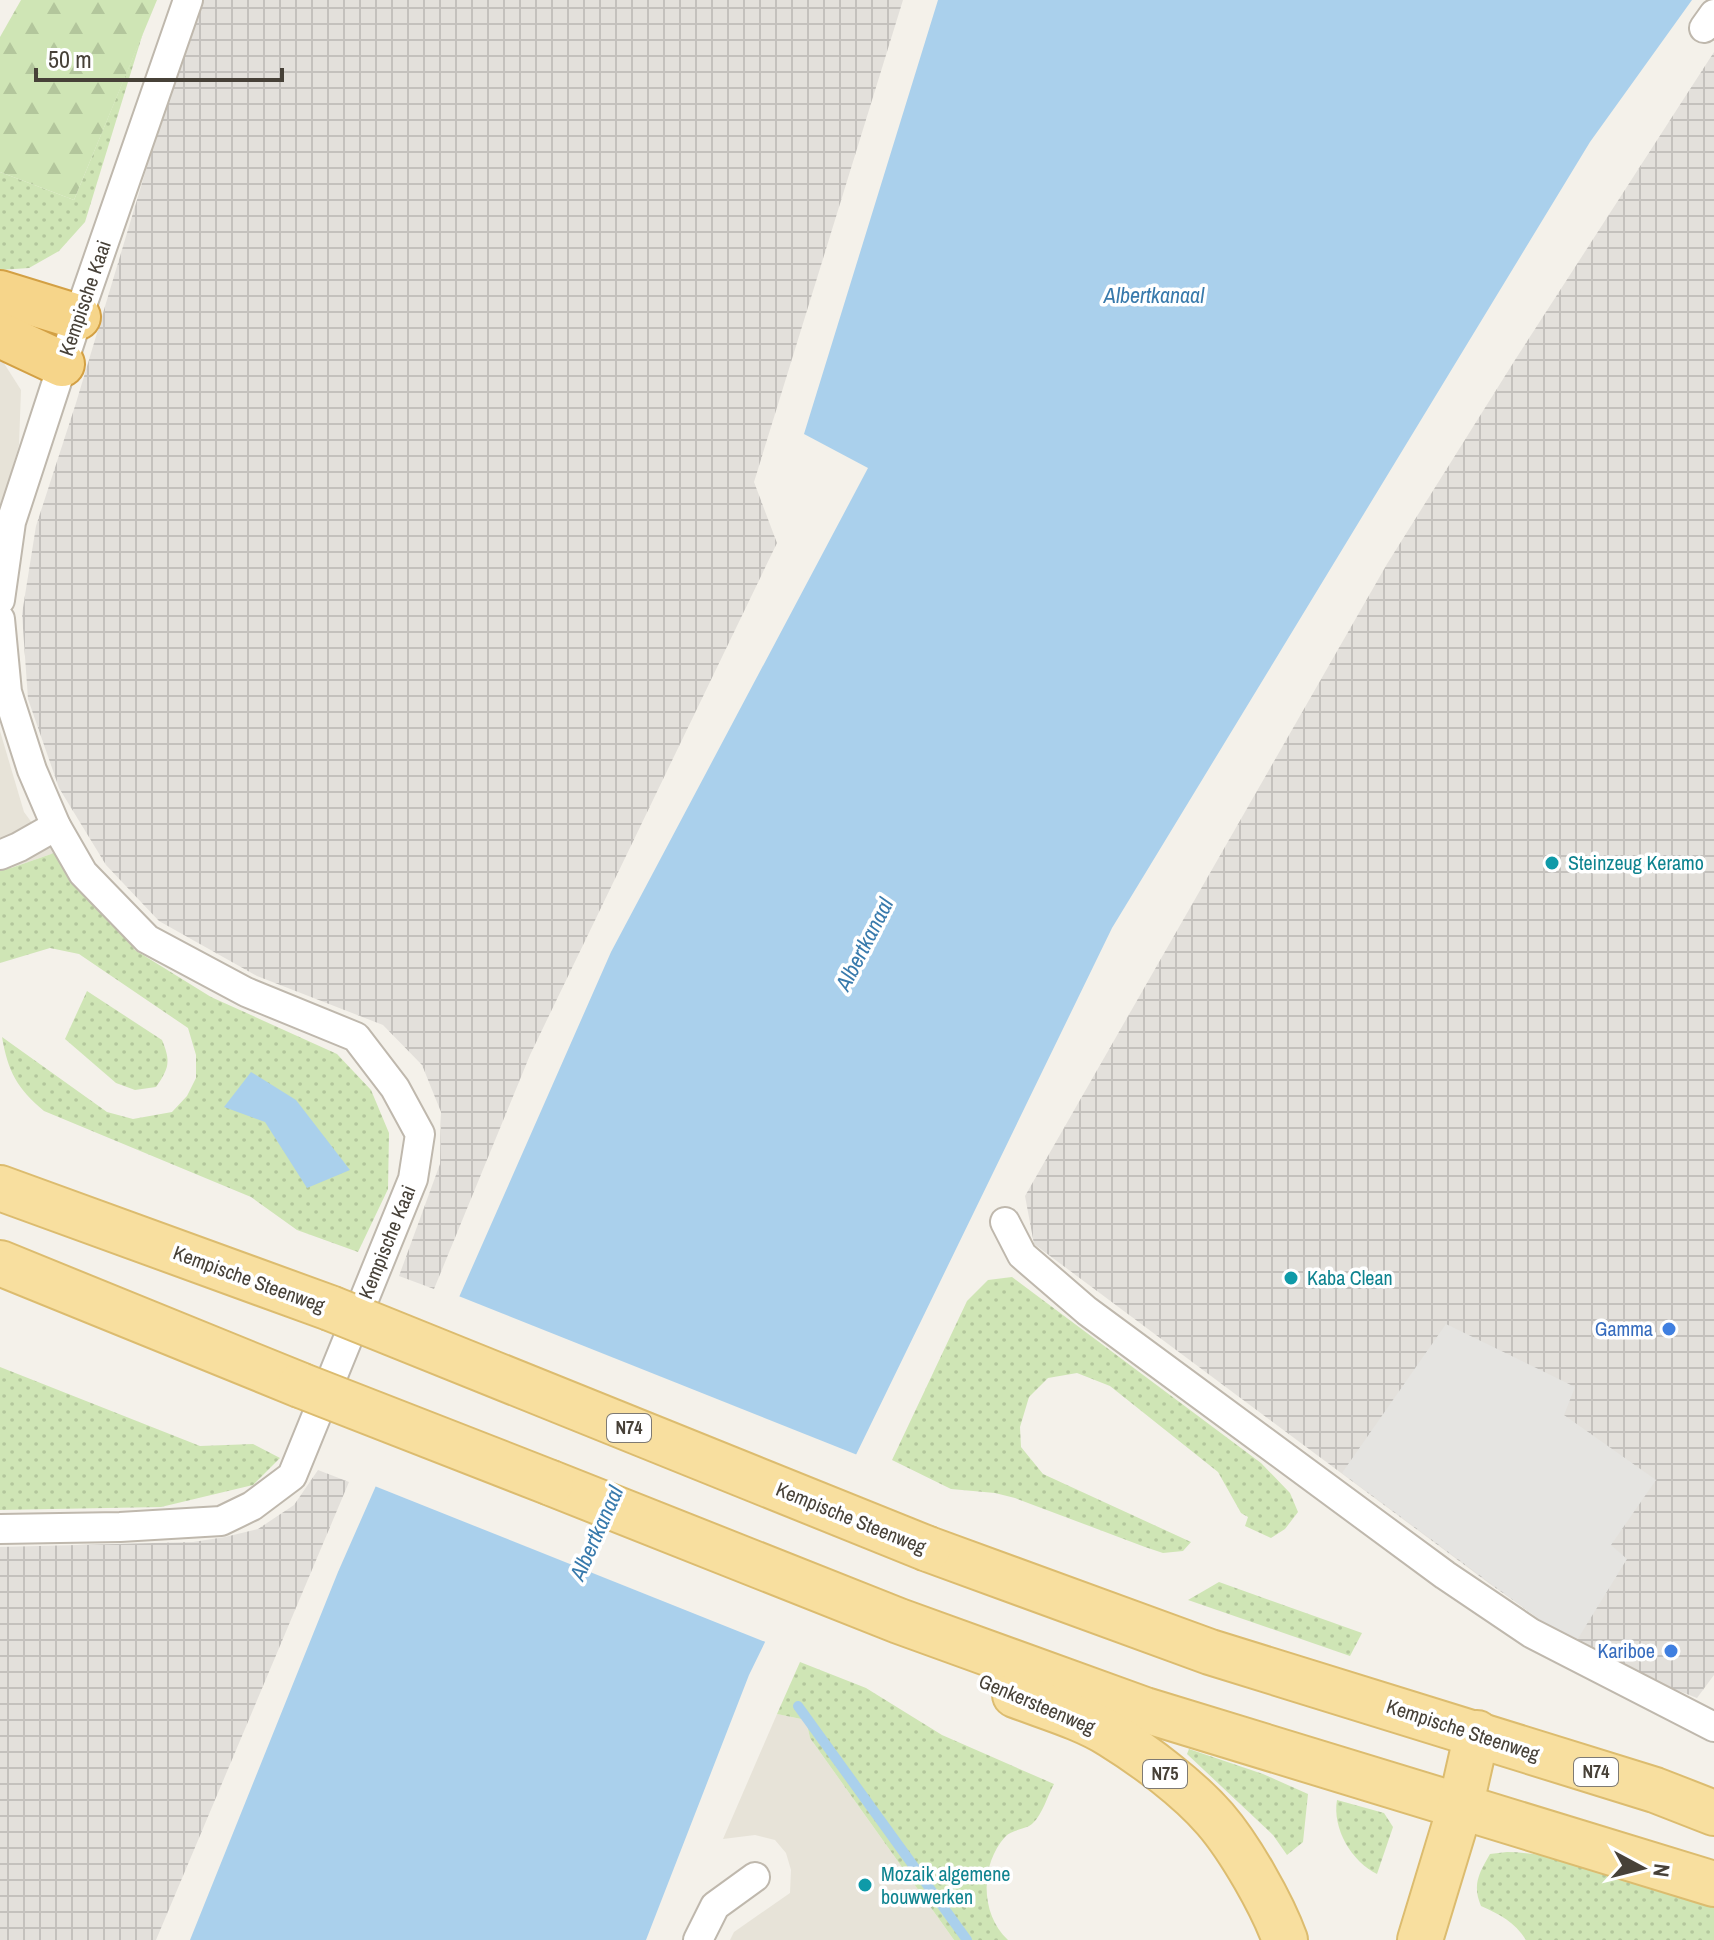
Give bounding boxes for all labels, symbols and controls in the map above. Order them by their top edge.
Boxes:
scale bar [36,32,282,82]
text: 50 m [48,43,92,75]
street label: Kempische Kaai [52,237,117,359]
water label: Albertkanaal [1103,280,1205,310]
place label: Steinzeug Keramo [1568,849,1704,876]
marker: Steinzeug Keramo [1543,854,1561,872]
water label: Albertkanaal [827,892,901,996]
street label: Kempische Kaai [351,1181,422,1303]
street label: Kempische Steenweg [170,1239,329,1319]
place label: Kaba Clean [1307,1264,1393,1291]
marker: Kaba Clean [1282,1269,1300,1287]
place label: Gamma [1595,1315,1653,1342]
marker: Gamma [1660,1320,1678,1338]
road number: N74 [607,1414,651,1442]
street label: Kempische Steenweg [772,1475,930,1560]
water label: Albertkanaal [561,1480,631,1586]
place label: Kariboe [1598,1637,1655,1664]
marker: Kariboe [1662,1642,1680,1660]
street label: Genkersteenweg [975,1667,1100,1740]
street label: Kempische Steenweg [1383,1692,1543,1767]
road number: N74 [1574,1758,1618,1786]
road number: N75 [1143,1760,1187,1788]
north arrow [1602,1828,1682,1908]
place label: Mozaik algemene bouwwerken [881,1860,1010,1910]
text: N [1646,1862,1678,1879]
marker: Mozaik algemene bouwwerken [856,1876,874,1894]

